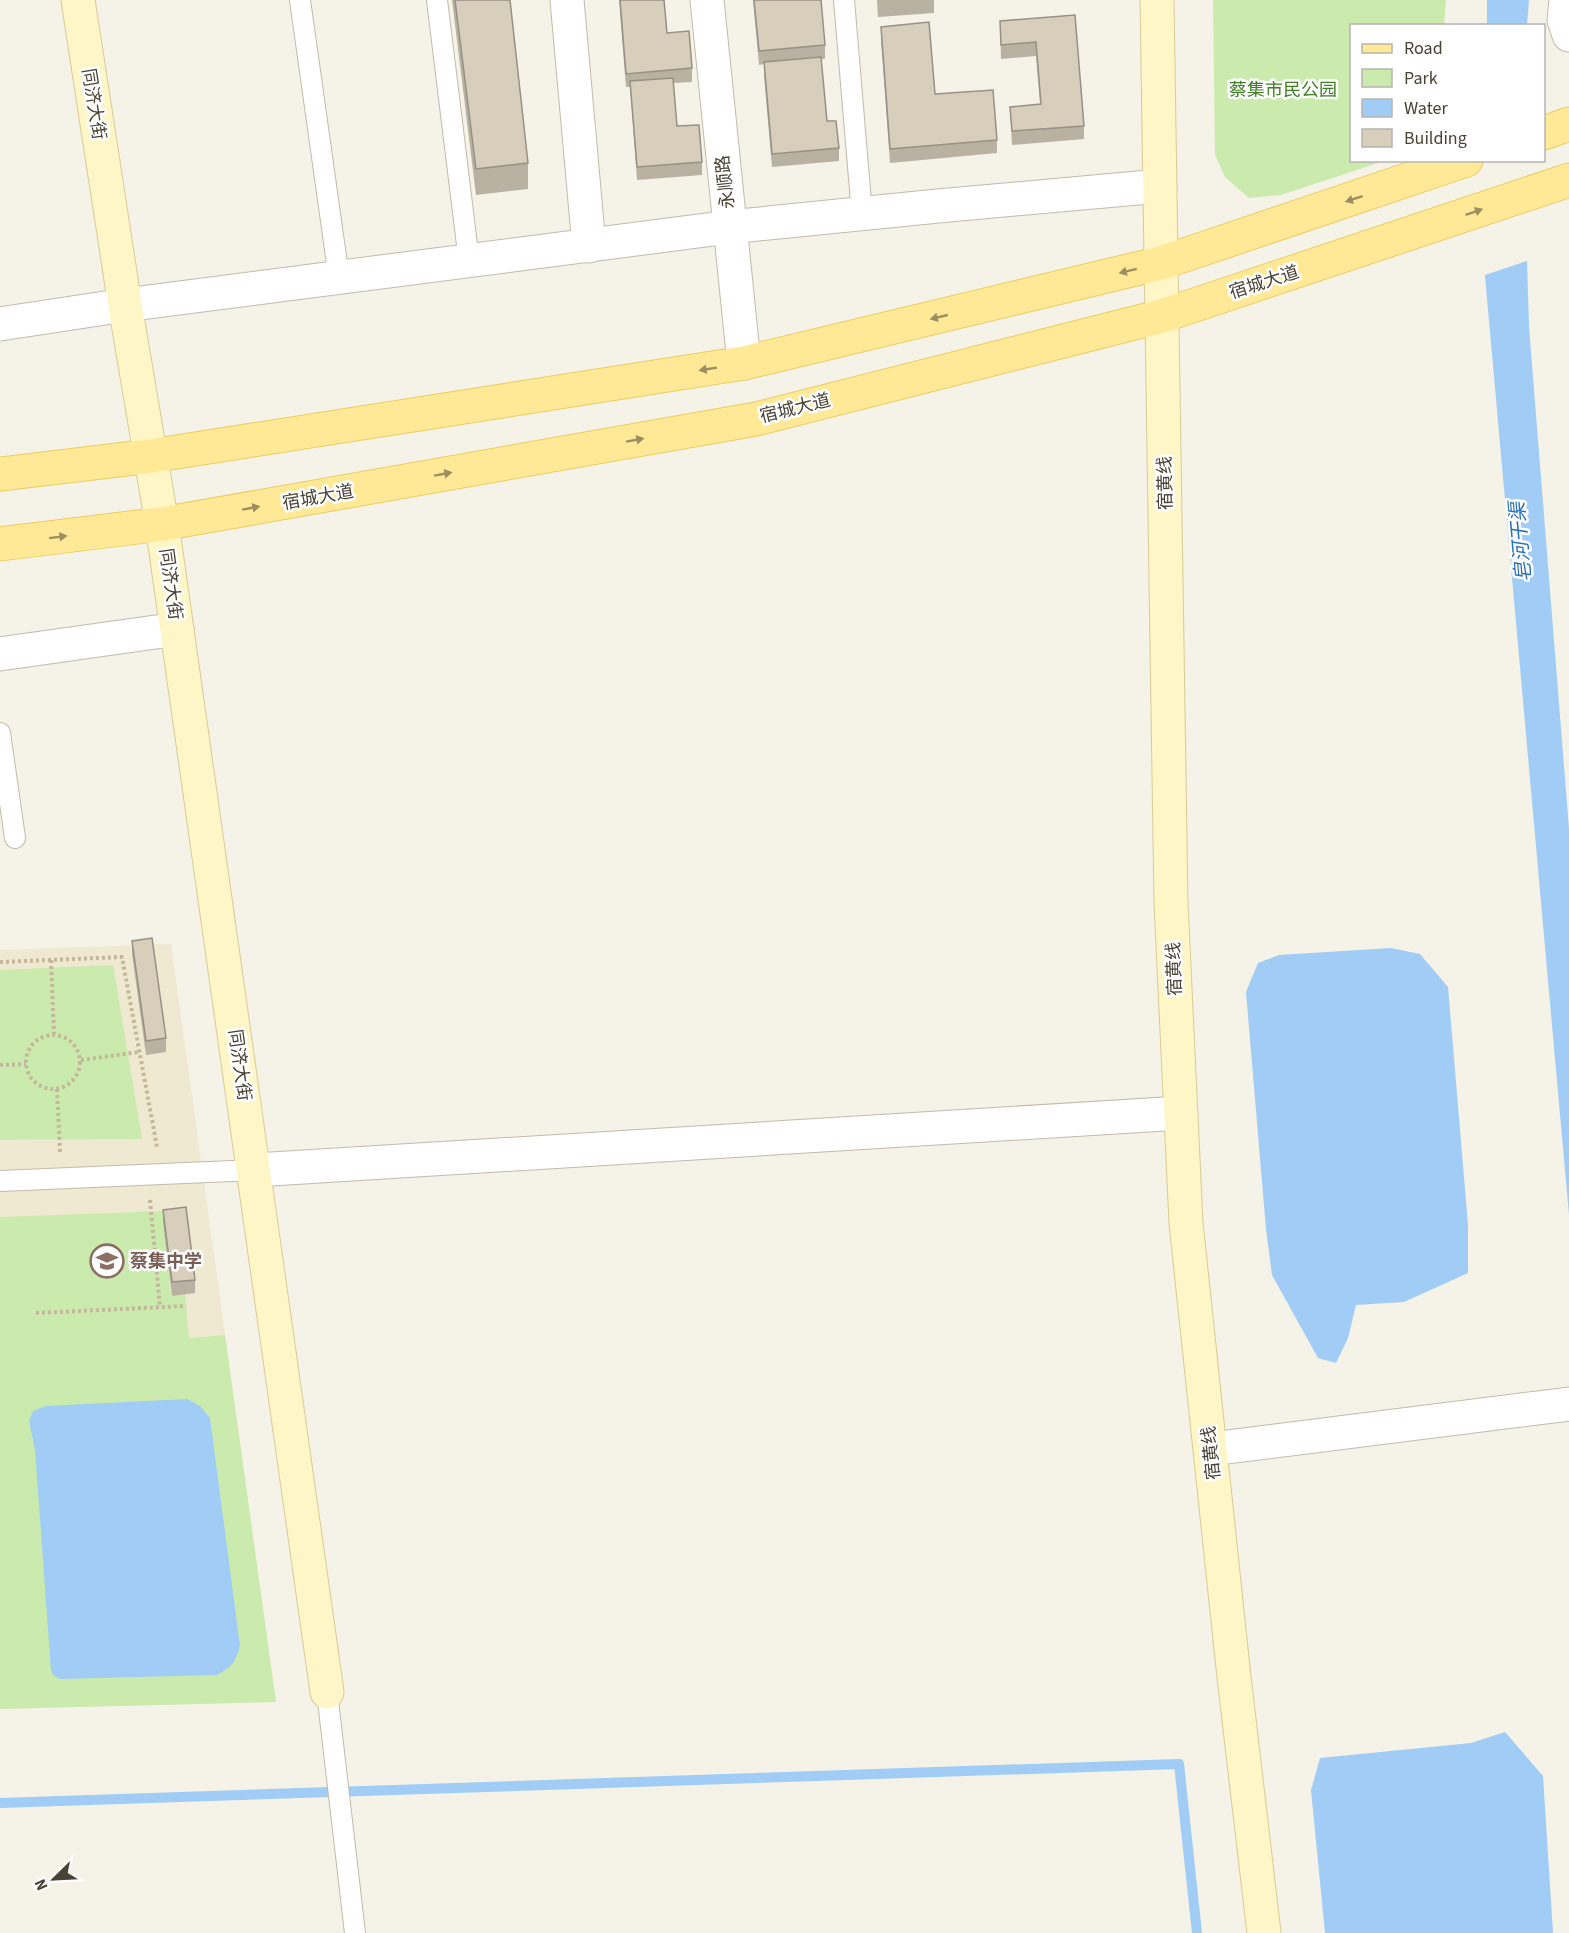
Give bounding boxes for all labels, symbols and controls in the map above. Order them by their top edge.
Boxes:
legend [1350,24,1545,162]
text: Road [1404,36,1443,61]
text: Park [1404,66,1438,91]
street label: 同济大街 [76,67,111,142]
park label: 蔡集市民公园 [1229,78,1337,103]
text: Water [1404,96,1448,121]
text: Building [1404,126,1467,151]
street label: 永顺路 [710,154,741,210]
one-way arrow [1345,195,1363,204]
one-way arrow [1466,207,1484,216]
street label: 宿城大道 [1226,259,1302,305]
one-way arrow [1119,267,1138,277]
one-way arrow [930,313,948,323]
one-way arrow [698,364,717,373]
street label: 宿城大道 [757,388,833,429]
one-way arrow [626,435,645,444]
street label: 宿黄线 [1153,456,1178,510]
one-way arrow [434,469,453,478]
street label: 宿城大道 [280,479,356,516]
water label: 皂河干渠 [1503,498,1538,583]
one-way arrow [242,504,261,513]
one-way arrow [49,532,68,542]
street label: 同济大街 [153,547,188,621]
street label: 宿黄线 [1161,942,1188,996]
street label: 同济大街 [222,1028,257,1102]
school or university icon: 蔡集中学 [89,1243,125,1279]
place label: 蔡集中学 [130,1249,202,1274]
street label: 宿黄线 [1196,1425,1227,1481]
north arrow [24,1849,84,1909]
text: N [29,1875,53,1894]

